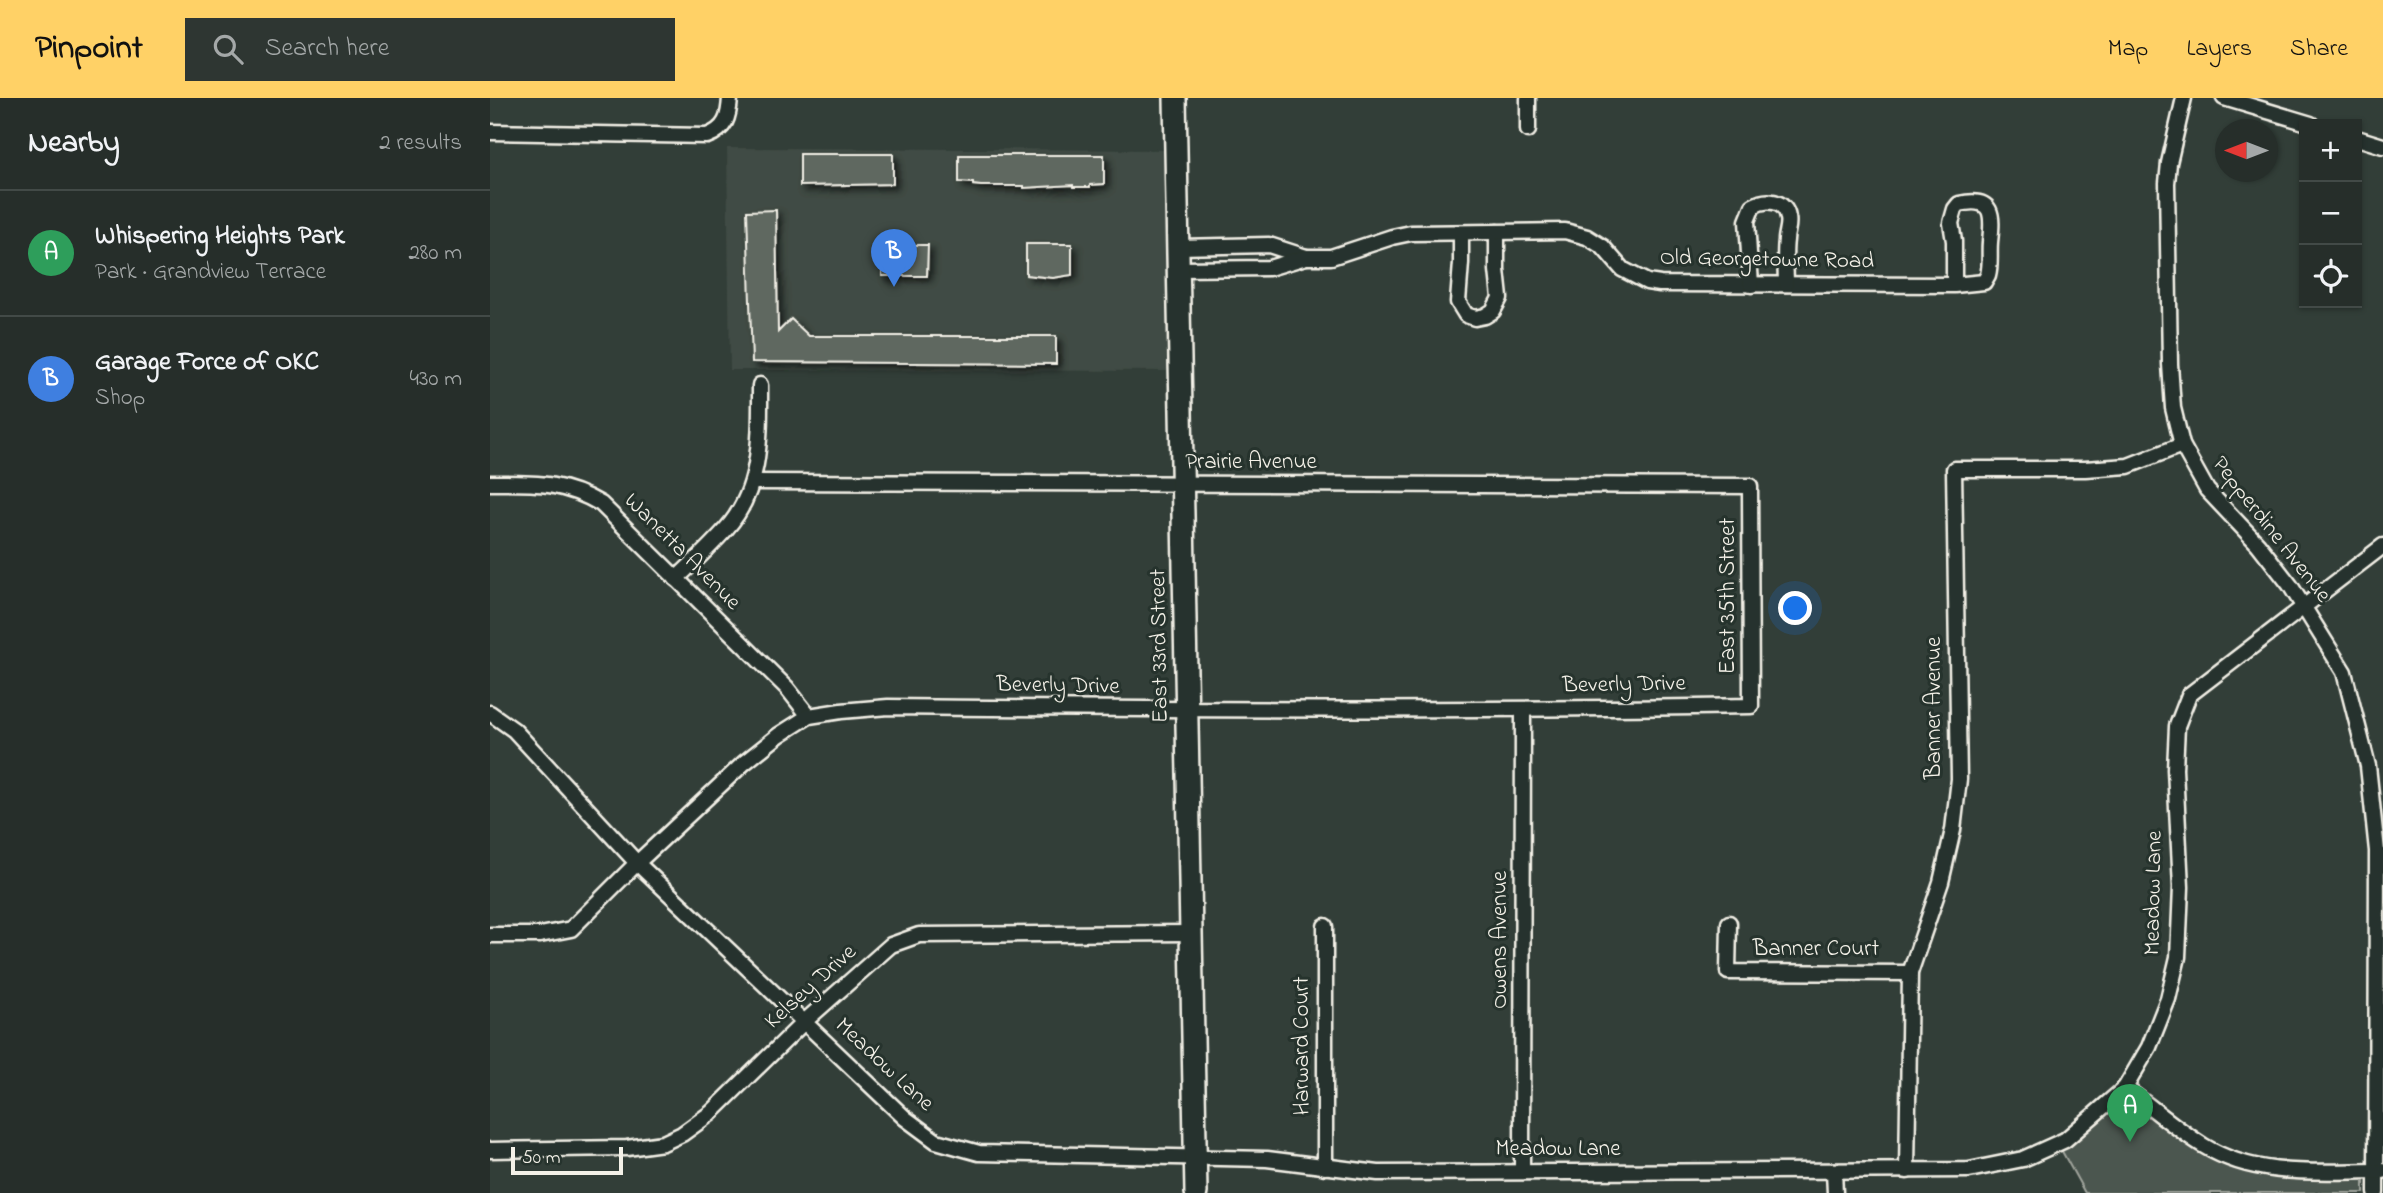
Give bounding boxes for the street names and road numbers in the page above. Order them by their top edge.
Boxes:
street label: Old Georgetowne Road [1660,242,1874,279]
street label: Prairie Avenue [1185,446,1318,479]
street label: Pepperdine Avenue [2203,450,2339,611]
street label: Wanetta Avenue [616,486,749,619]
street label: East 35th Street [1712,517,1745,674]
street label: East 33rd Street [1142,568,1178,723]
street label: Banner Avenue [1918,636,1951,780]
street label: Beverly Drive [1561,667,1687,705]
street label: Beverly Drive [995,668,1121,706]
street label: Meadow Lane [2136,830,2172,956]
street label: Owens Avenue [1484,870,1517,1009]
street label: Banner Court [1752,933,1879,966]
street label: Kelsey Drive [758,936,866,1039]
street label: Harward Court [1286,976,1319,1115]
street label: Meadow Lane [827,1010,941,1120]
street label: Meadow Lane [1496,1133,1621,1166]

